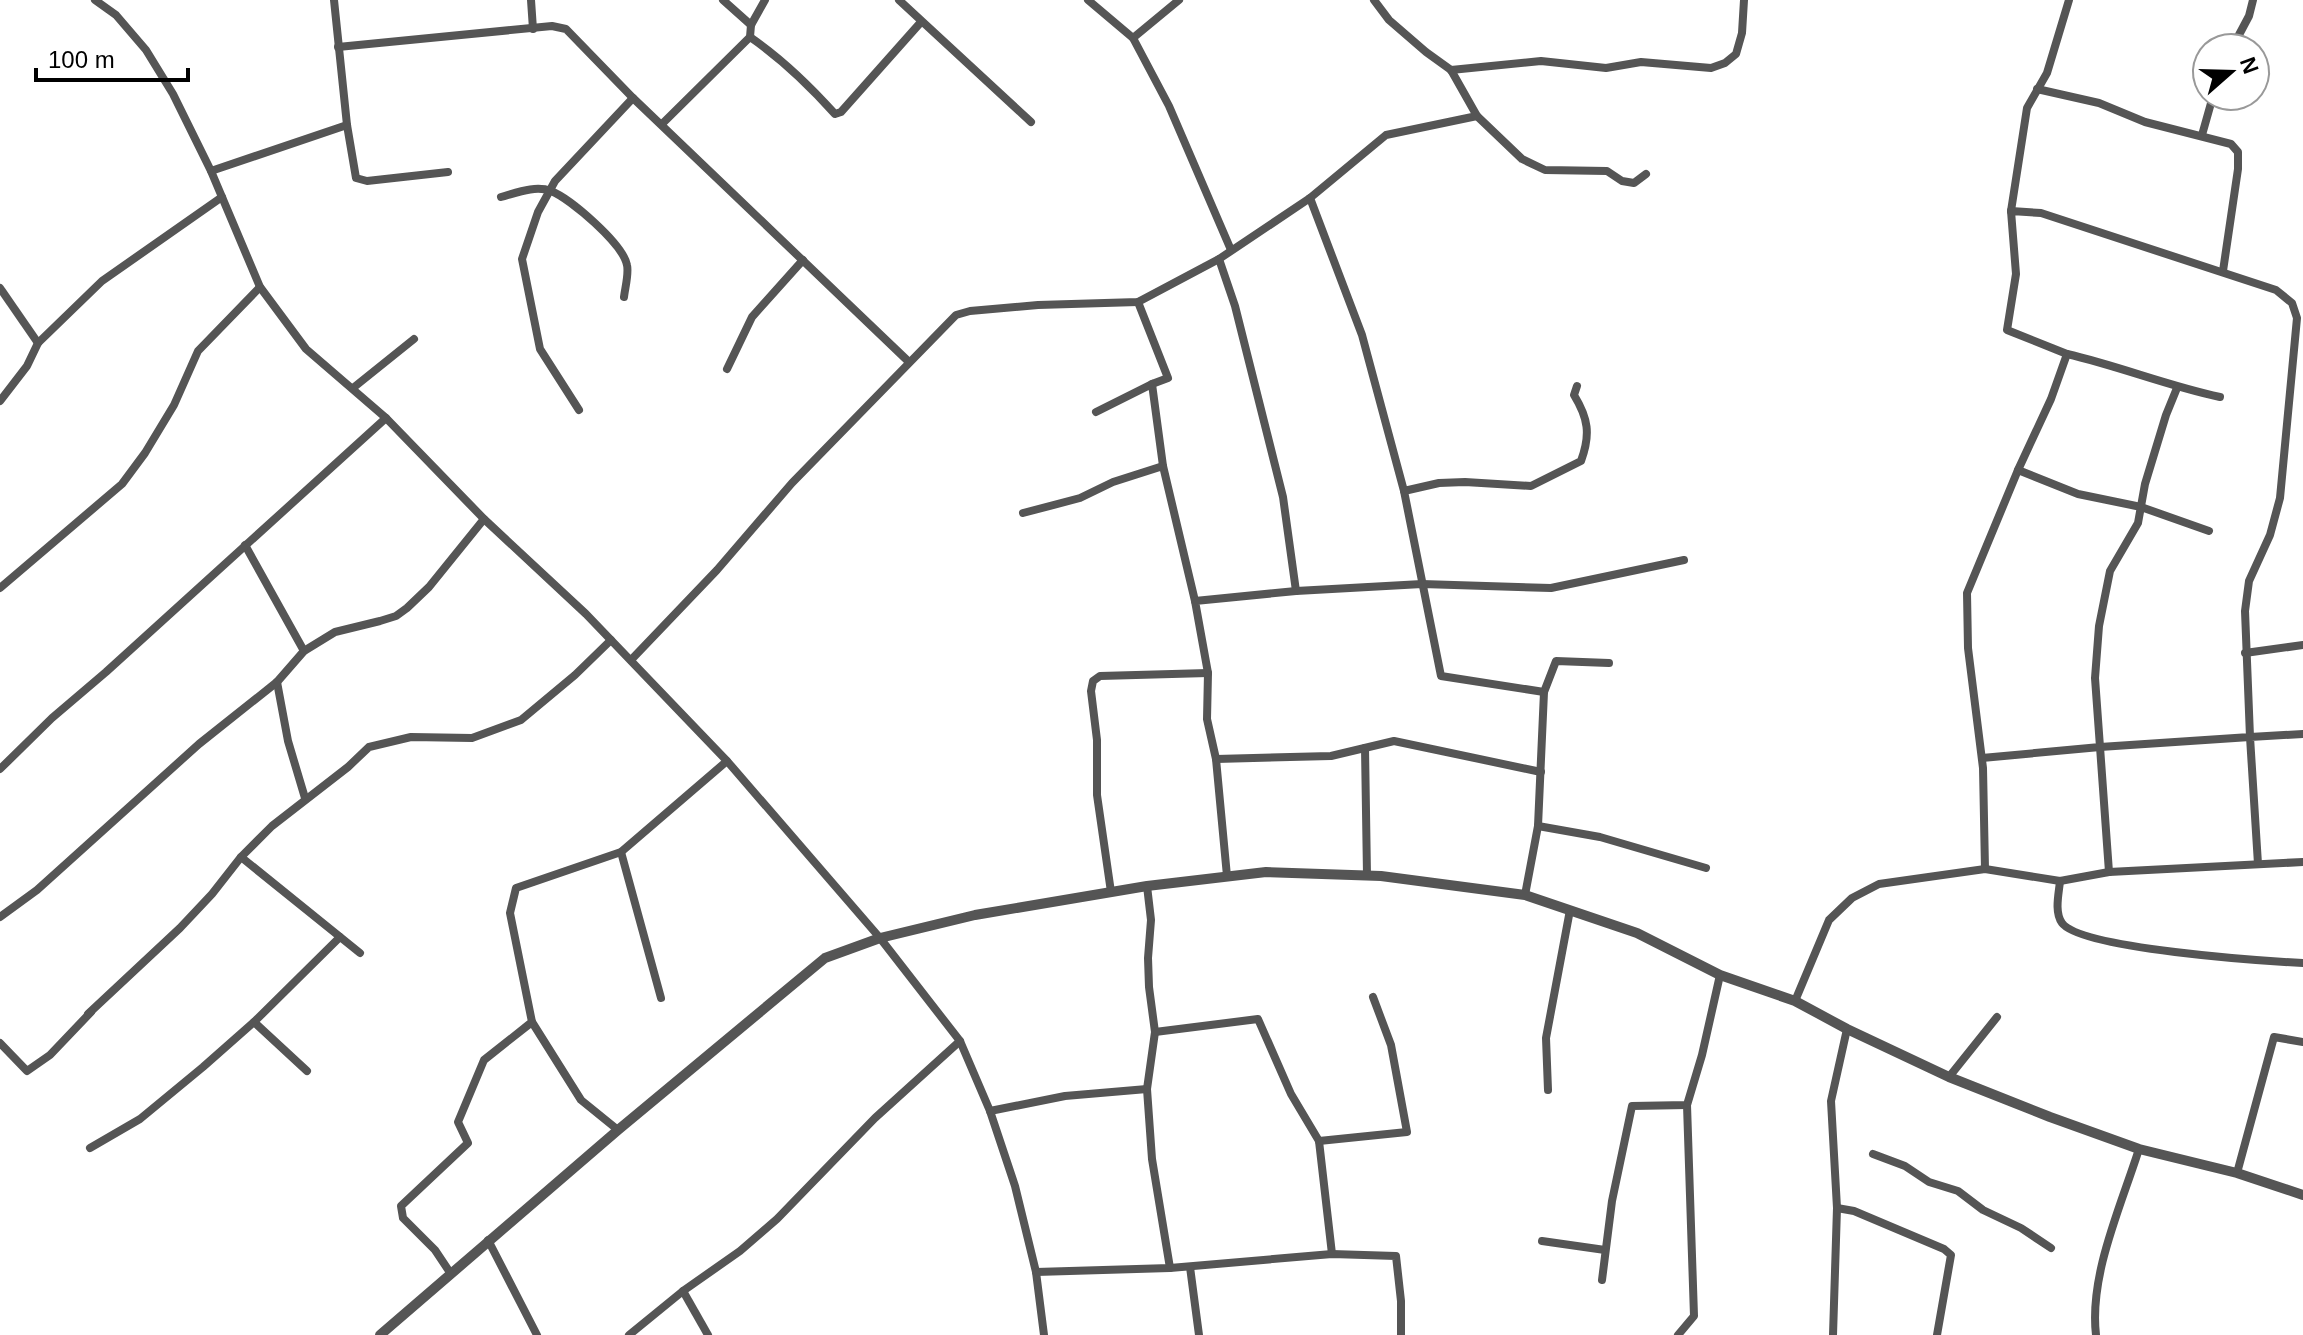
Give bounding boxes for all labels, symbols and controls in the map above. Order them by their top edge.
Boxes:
scale bar [36,32,188,82]
north arrow [2191,32,2271,112]
text: 100 m [48,46,115,73]
text: N [2235,54,2264,77]

